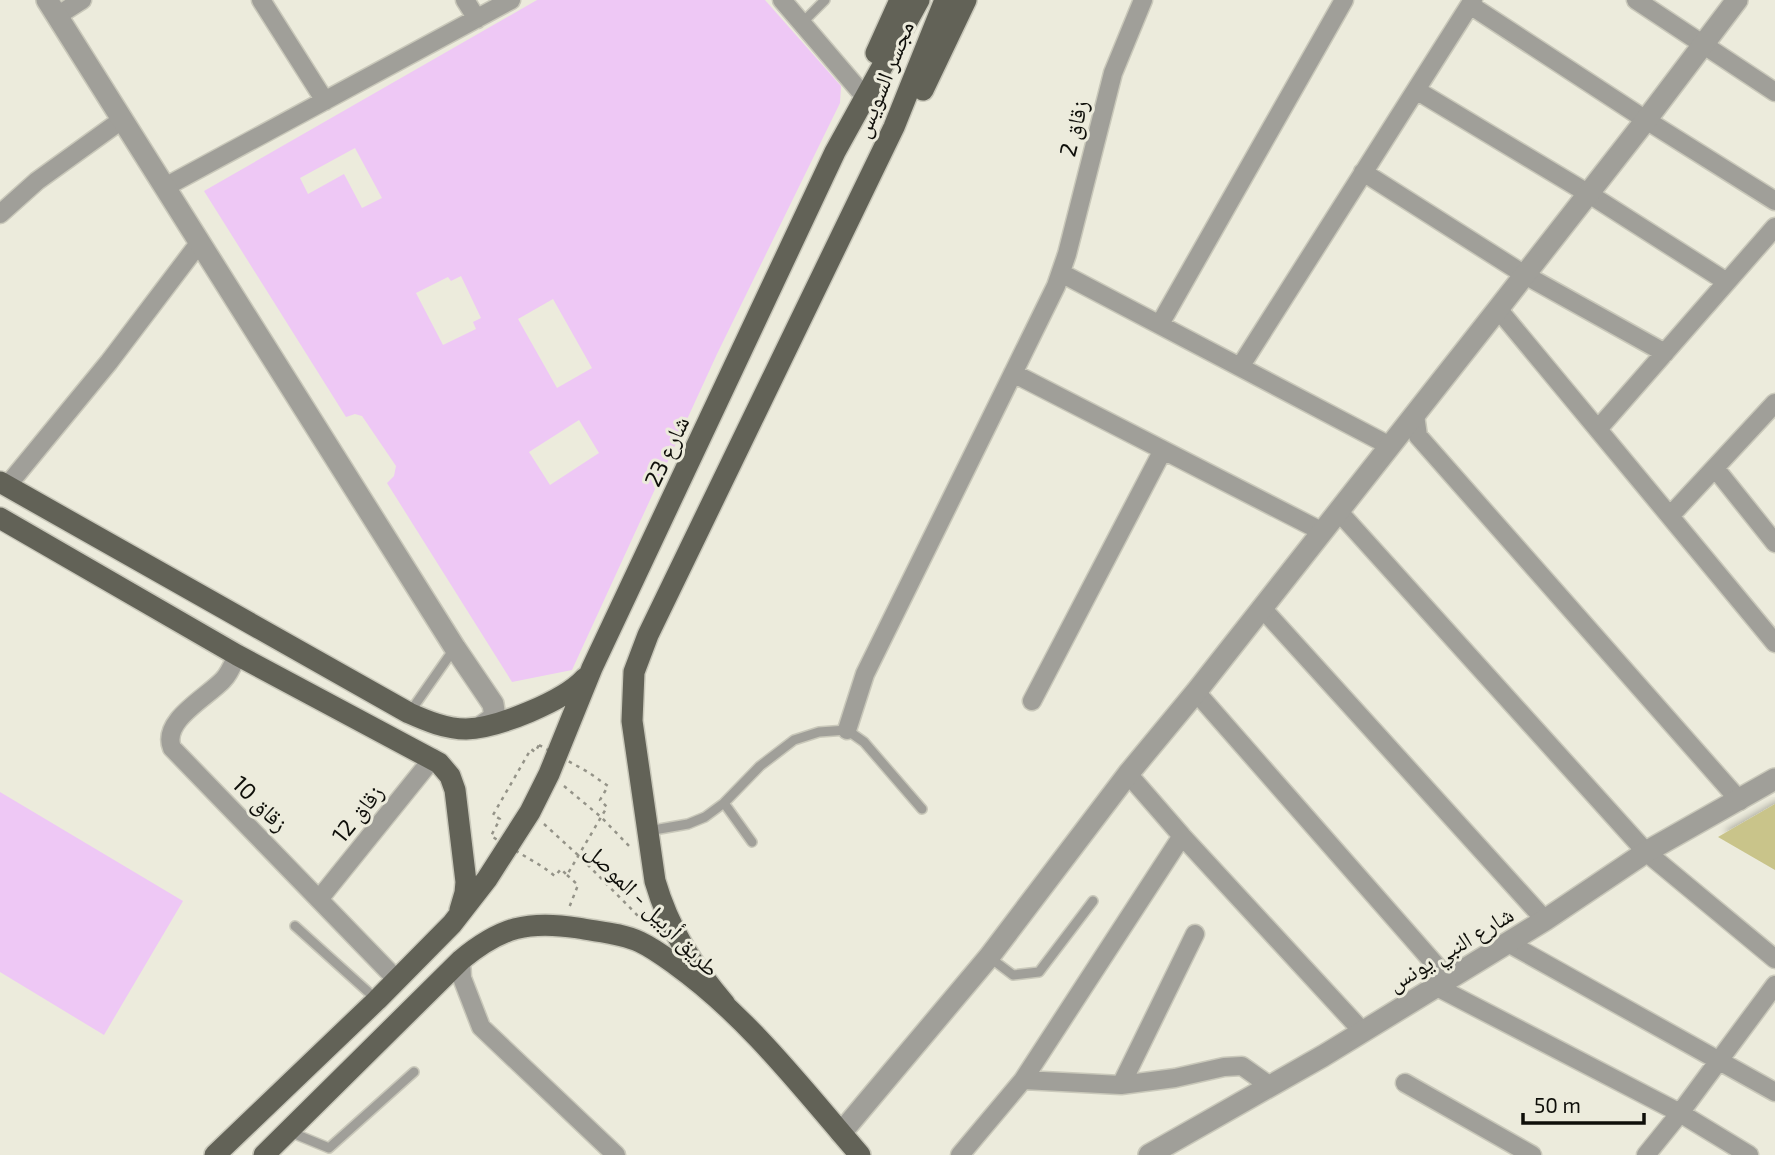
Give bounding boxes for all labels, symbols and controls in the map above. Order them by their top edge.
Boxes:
street label: مجسر السويس [847,17,920,142]
street label: زقاق 2 [1052,97,1094,159]
street label: شارع 23 [638,411,696,492]
street label: زقاق 10 [227,769,295,837]
street label: زقاق 12 [325,778,390,848]
street label: طريق أربيل - الموصل [580,836,726,982]
street label: شارع النبي يونس [1382,899,1521,1002]
scale bar [1523,1082,1644,1126]
text: 50 m [1534,1092,1581,1117]

